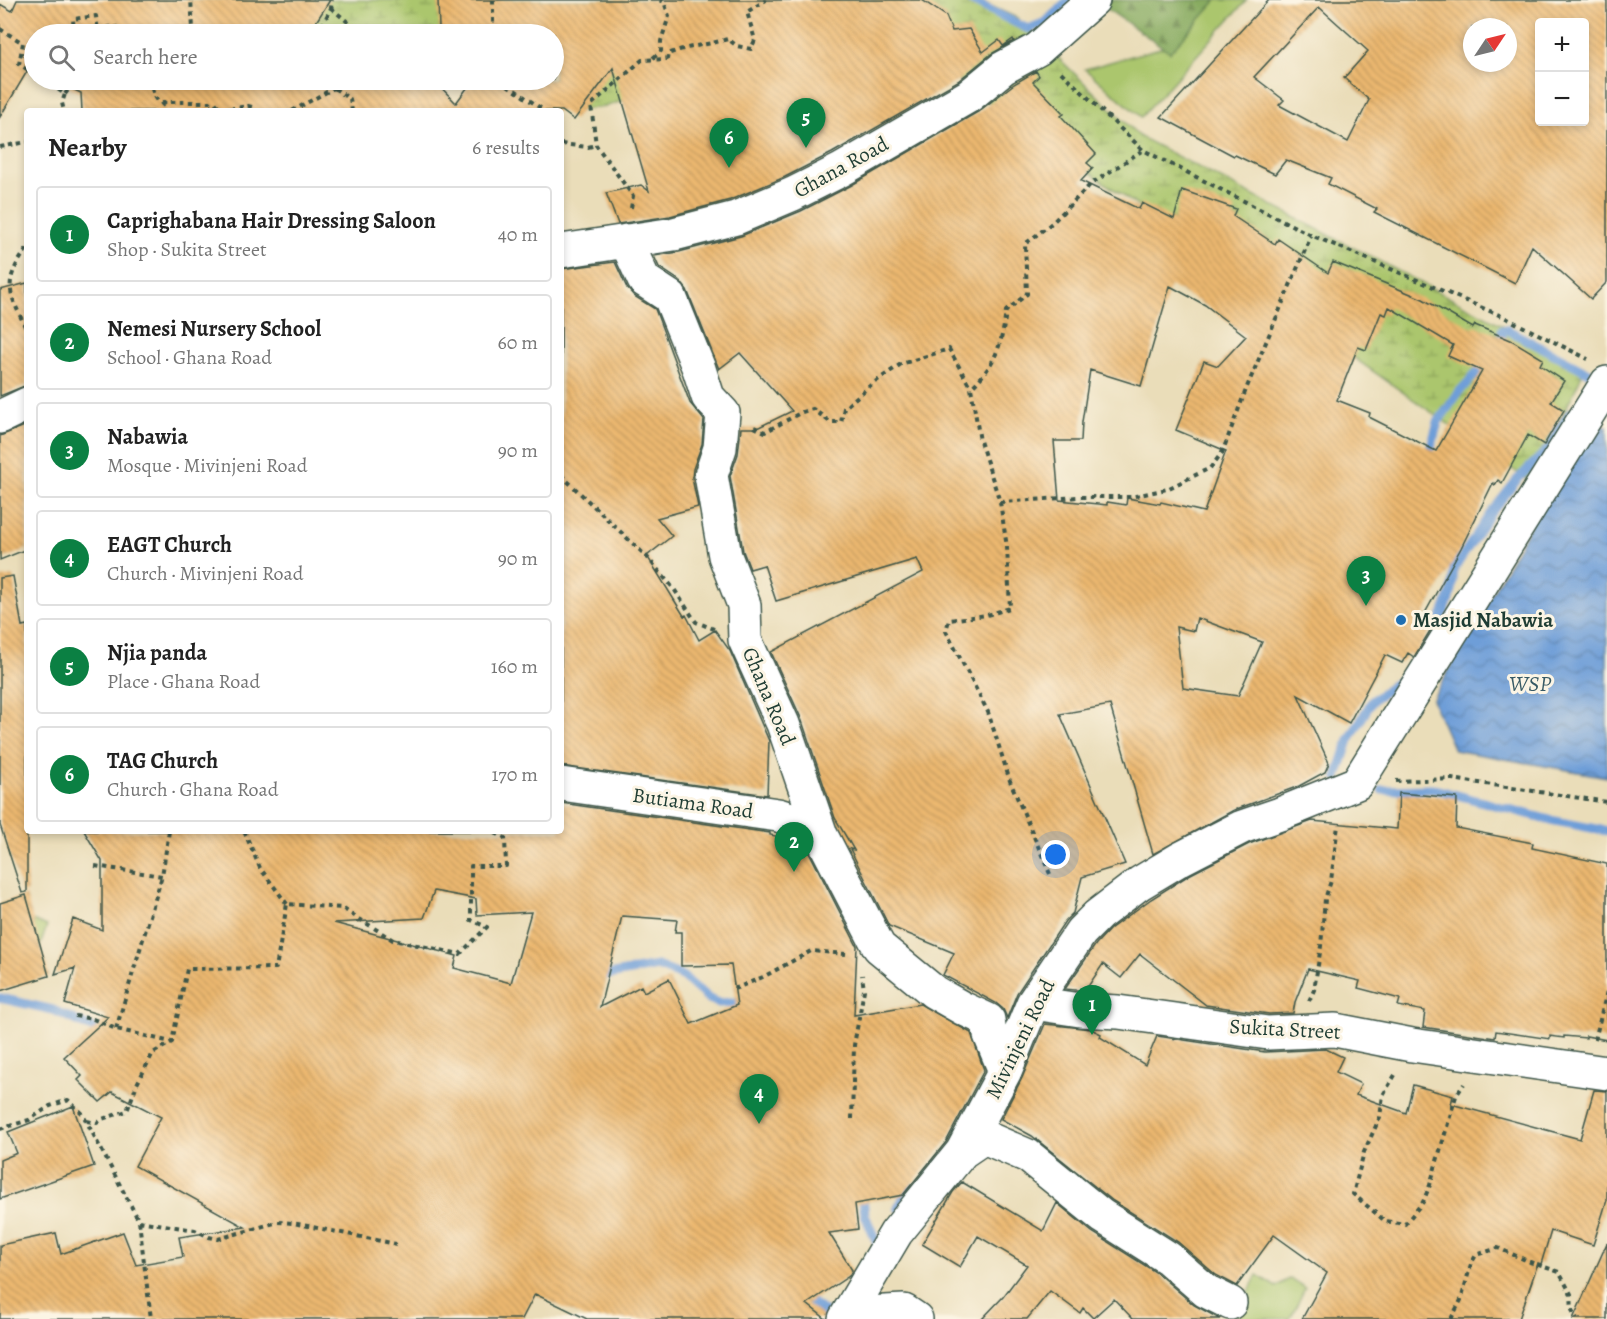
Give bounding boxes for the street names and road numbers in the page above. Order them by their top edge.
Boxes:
street label: Ghana Road [789,129,894,204]
street label: Ghana Road [736,643,802,750]
street label: Butiama Road [631,781,756,825]
street label: Mivinjeni Road [979,974,1061,1104]
street label: Sukita Street [1229,1012,1341,1046]

